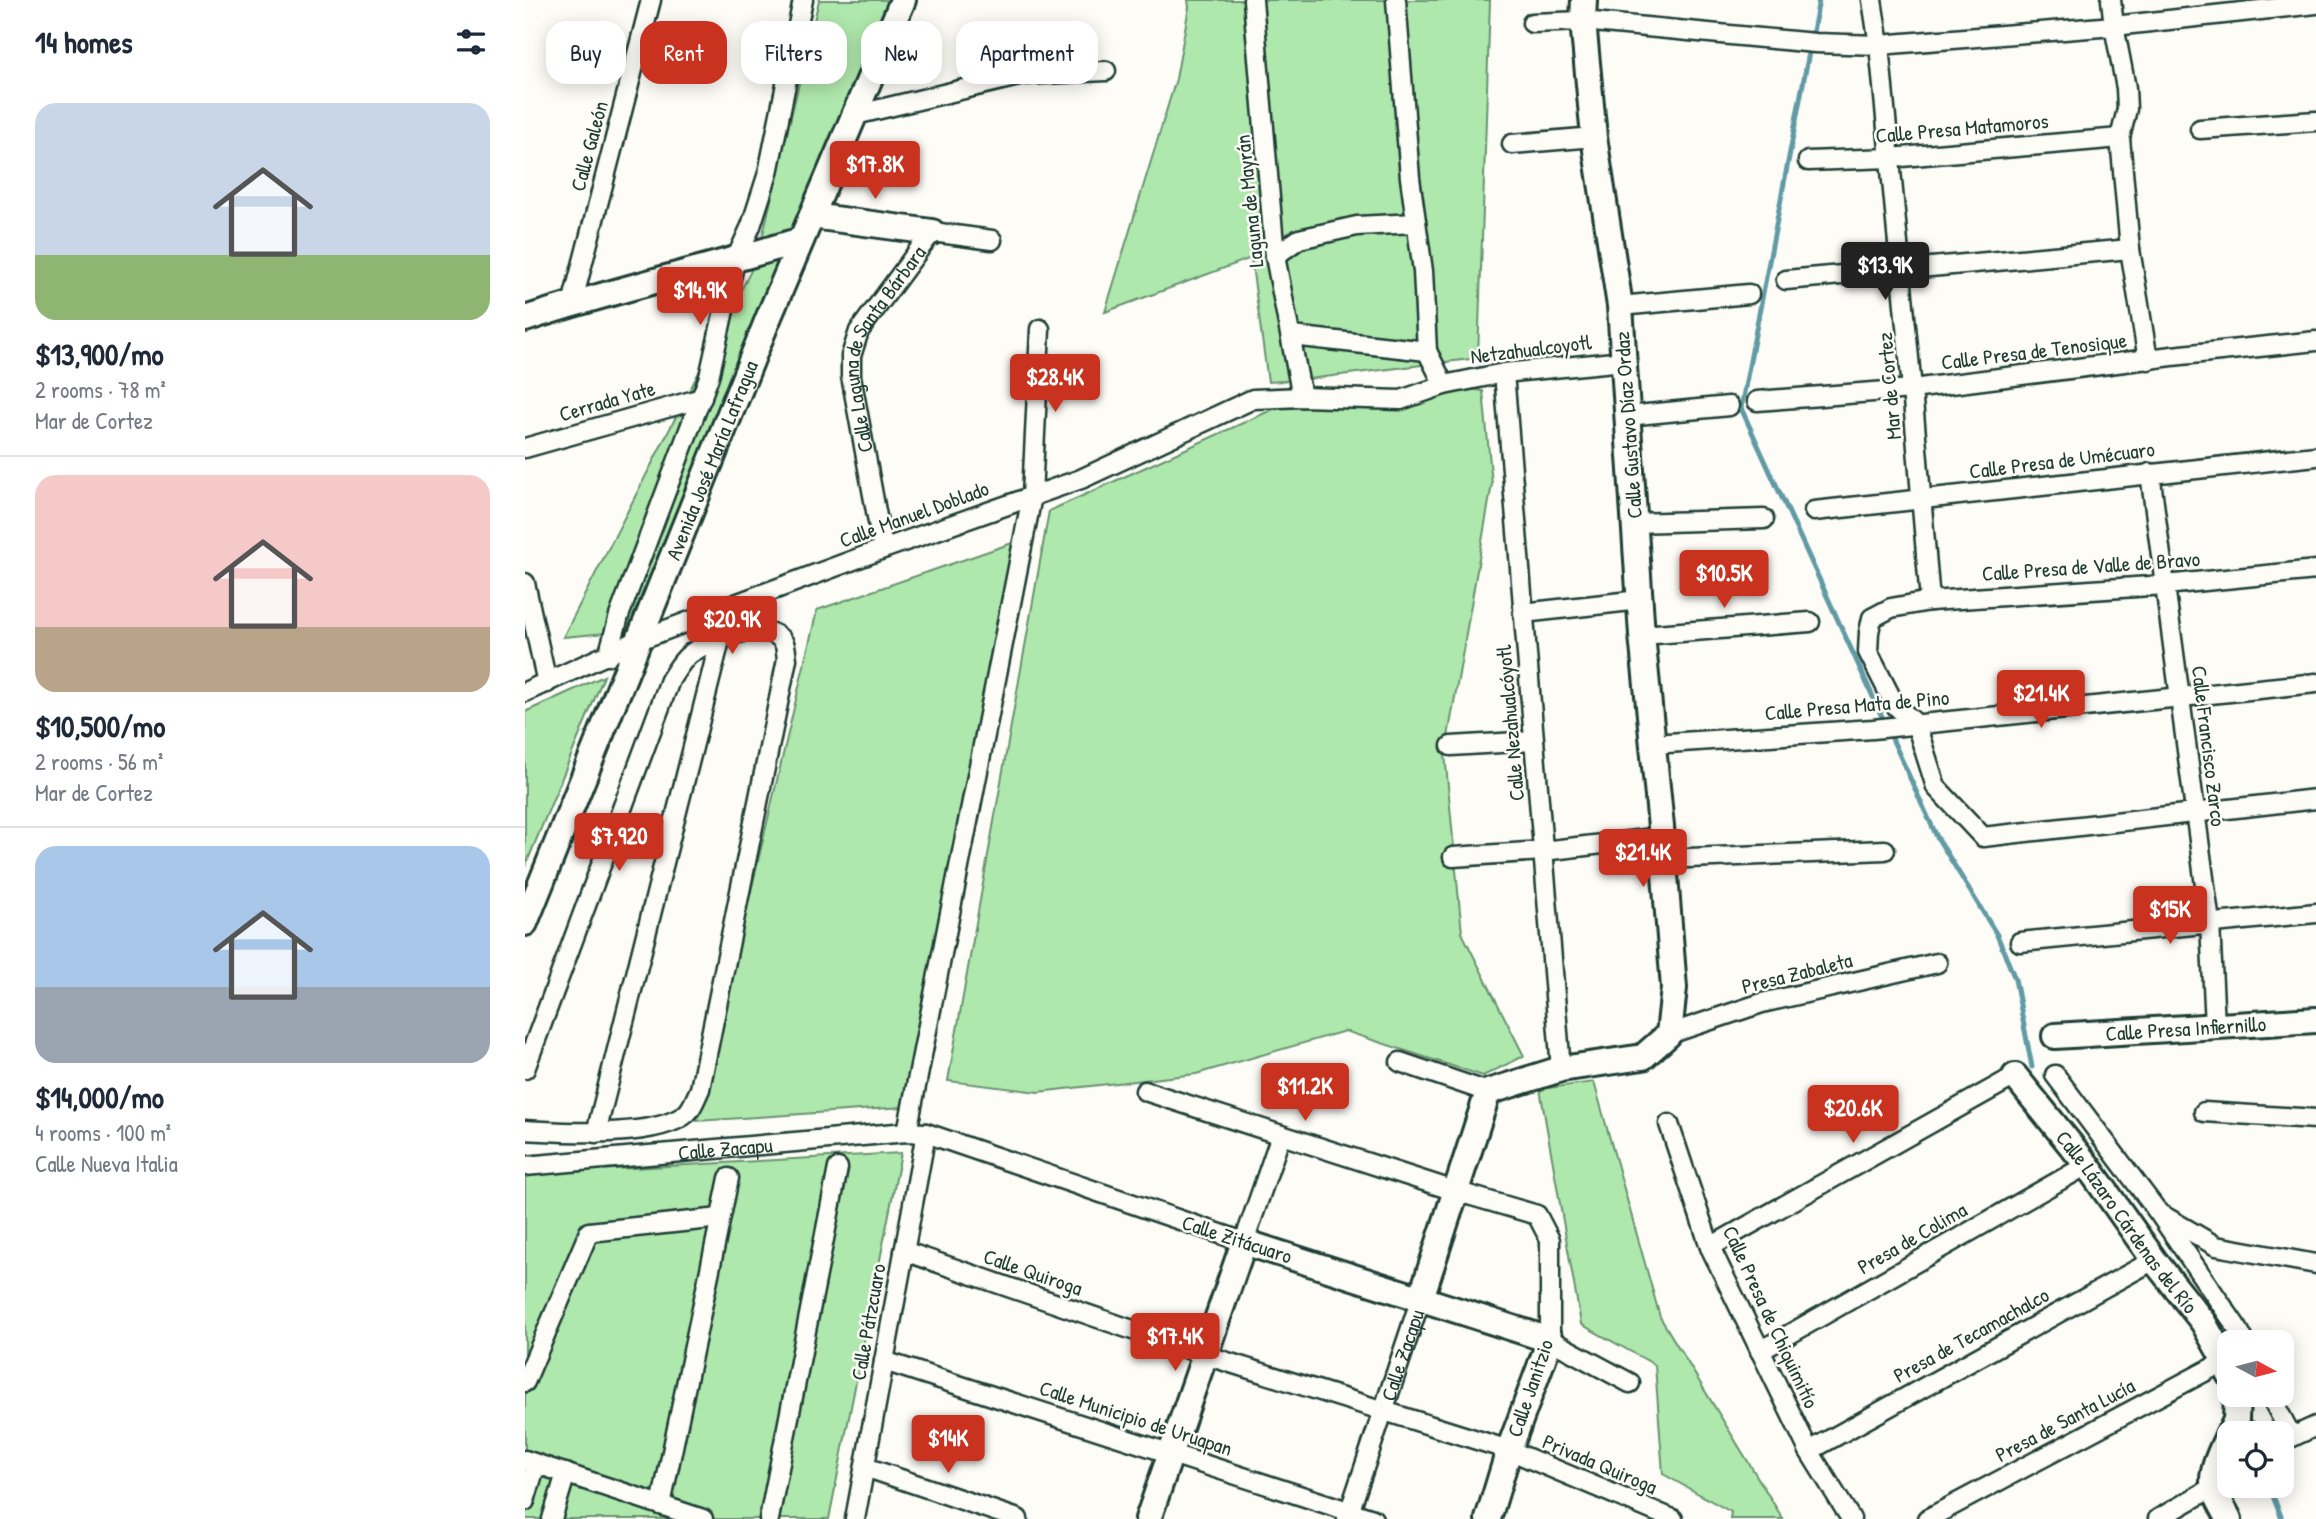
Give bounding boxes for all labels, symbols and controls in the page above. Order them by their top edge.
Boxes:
chip: Buy [546,21,626,84]
chip: Rent [640,21,727,84]
chip: Filters [741,21,847,84]
chip: New [861,21,942,84]
chip: Apartment [956,21,1098,84]
text: 14 homes [35,22,133,62]
icon: filters [452,23,490,61]
street label: Calle Galeón [563,98,615,194]
street label: Calle Presa Matamoros [1874,106,2050,150]
street label: Laguna de Mayrán [1228,133,1270,269]
pin: $17.8K [818,142,932,201]
text: $17.8K [846,148,904,179]
icon: home [200,149,326,275]
street label: Calle Laguna de Santa Bárbara [837,239,932,455]
pin: $13.9K [1828,243,1942,302]
text: $13.9K [1857,249,1913,280]
pin: $14.9K [643,268,757,327]
text: $14.9K [673,274,727,305]
street label: Calle Presa de Tenosique [1940,325,2128,377]
street label: Netzahualcoyotl [1469,327,1594,371]
street label: Calle Gustavo Díaz Ordaz [1607,330,1649,520]
street label: Mar de Cortez [1870,331,1908,441]
text: $13,900/mo [35,334,164,374]
pin: $28.4K [998,354,1112,414]
street label: Avenida José María Lafragua [658,356,764,564]
text: $28.4K [1026,361,1084,392]
street label: Cerrada Yate [556,373,658,429]
text: 2 rooms · 78 m² [35,374,166,405]
text: Mar de Cortez [35,405,153,436]
street label: Calle Presa de Umécuaro [1968,434,2156,486]
street label: Calle Manuel Doblado [835,474,993,554]
icon: home [200,521,326,647]
street label: Calle Presa de Valle de Bravo [1981,544,2201,588]
pin: $10.5K [1667,550,1781,610]
text: $10.5K [1696,557,1753,588]
pin: $20.9K [675,596,789,656]
text: $20.9K [703,603,761,634]
street label: Calle Nezahualcóyotl [1489,643,1531,802]
street label: Calle Francisco Zarco [2185,664,2233,828]
pin: $21.4K [1984,670,2098,730]
text: $21.4K [2013,677,2069,708]
street label: Calle Presa Mata de Pino [1764,683,1950,727]
text: $10,500/mo [35,706,165,746]
text: 2 rooms · 56 m² [35,746,163,777]
text: Mar de Cortez [35,777,153,808]
pin: $7,920 [562,814,676,873]
text: $7,920 [590,820,648,851]
pin: $21.4K [1586,830,1700,889]
text: $21.4K [1615,836,1671,867]
pin: $15K [2129,886,2211,946]
icon: home [200,892,326,1018]
text: $15K [2149,893,2191,924]
street label: Presa Zabaleta [1739,945,1855,1001]
street label: Calle Presa Infiernillo [2105,1009,2267,1047]
pin: $11.2K [1248,1064,1362,1123]
text: $11.2K [1277,1070,1333,1101]
text: $14,000/mo [35,1077,164,1117]
pin: $20.6K [1796,1086,1910,1145]
text: $20.6K [1824,1092,1882,1123]
text: 4 rooms · 100 m² [35,1117,171,1148]
street label: Calle Lázaro Cárdenas del Río [2050,1124,2205,1319]
street label: Calle Zacapu [677,1129,774,1167]
text: Calle Nueva Italia [35,1148,178,1179]
street label: Presa de Colima [1852,1195,1972,1281]
street label: Calle Zitácuaro [1178,1208,1296,1270]
street label: Calle Presa de Chiquimitío [1716,1221,1826,1413]
street label: Calle Quiroga [980,1242,1086,1302]
street label: Calle Pátzcuaro [843,1261,893,1383]
street label: Presa de Tecamachalco [1888,1280,2054,1390]
street label: Calle Zacapu [1373,1305,1431,1404]
pin: $17.4K [1118,1314,1232,1373]
text: $17.4K [1147,1320,1203,1351]
north arrow [2217,1330,2294,1407]
map controls [2217,1330,2294,1498]
street label: Calle Janitzio [1500,1335,1560,1441]
street label: Presa de Santa Lucía [1990,1371,2140,1469]
street label: Calle Municipio de Uruapan [1036,1373,1236,1463]
pin: $14K [907,1416,989,1475]
button: locate [2217,1421,2294,1498]
text: $14K [928,1422,968,1453]
street label: Privada Quiroga [1538,1427,1662,1501]

